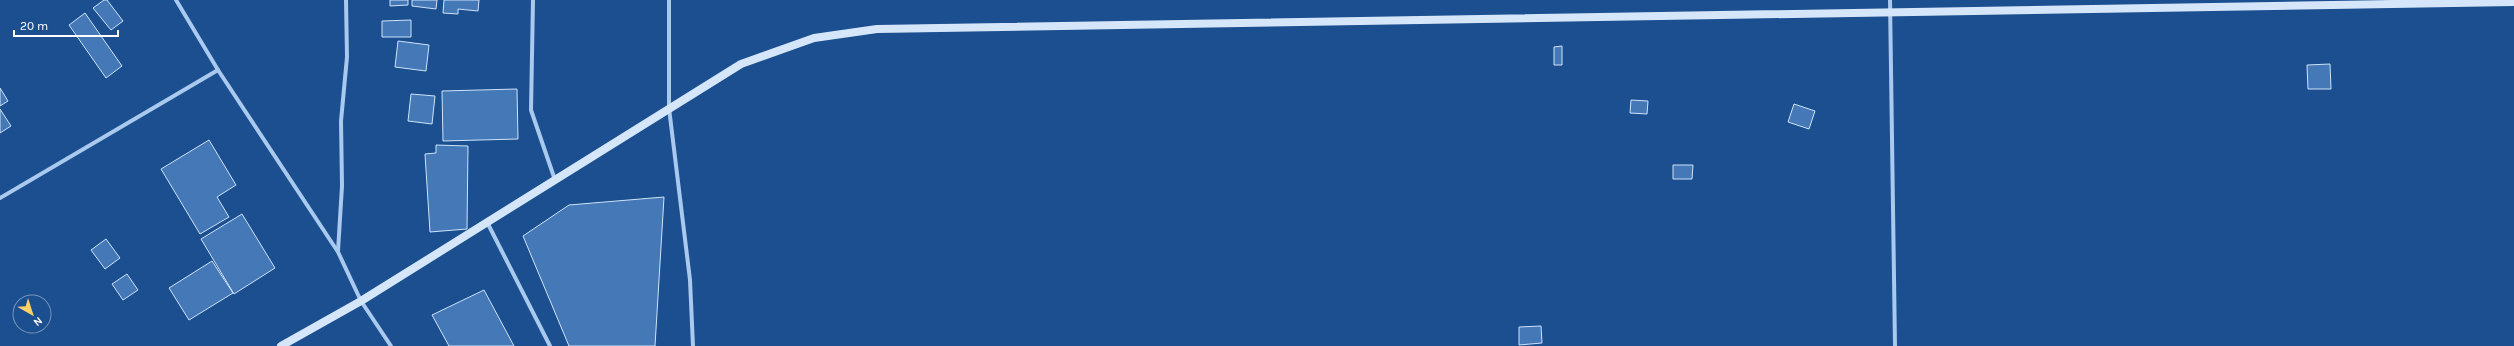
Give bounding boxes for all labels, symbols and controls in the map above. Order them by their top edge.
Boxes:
scale bar [14,12,118,38]
text: 20 m [20,19,48,33]
north arrow [12,294,52,334]
text: N [31,314,45,329]

